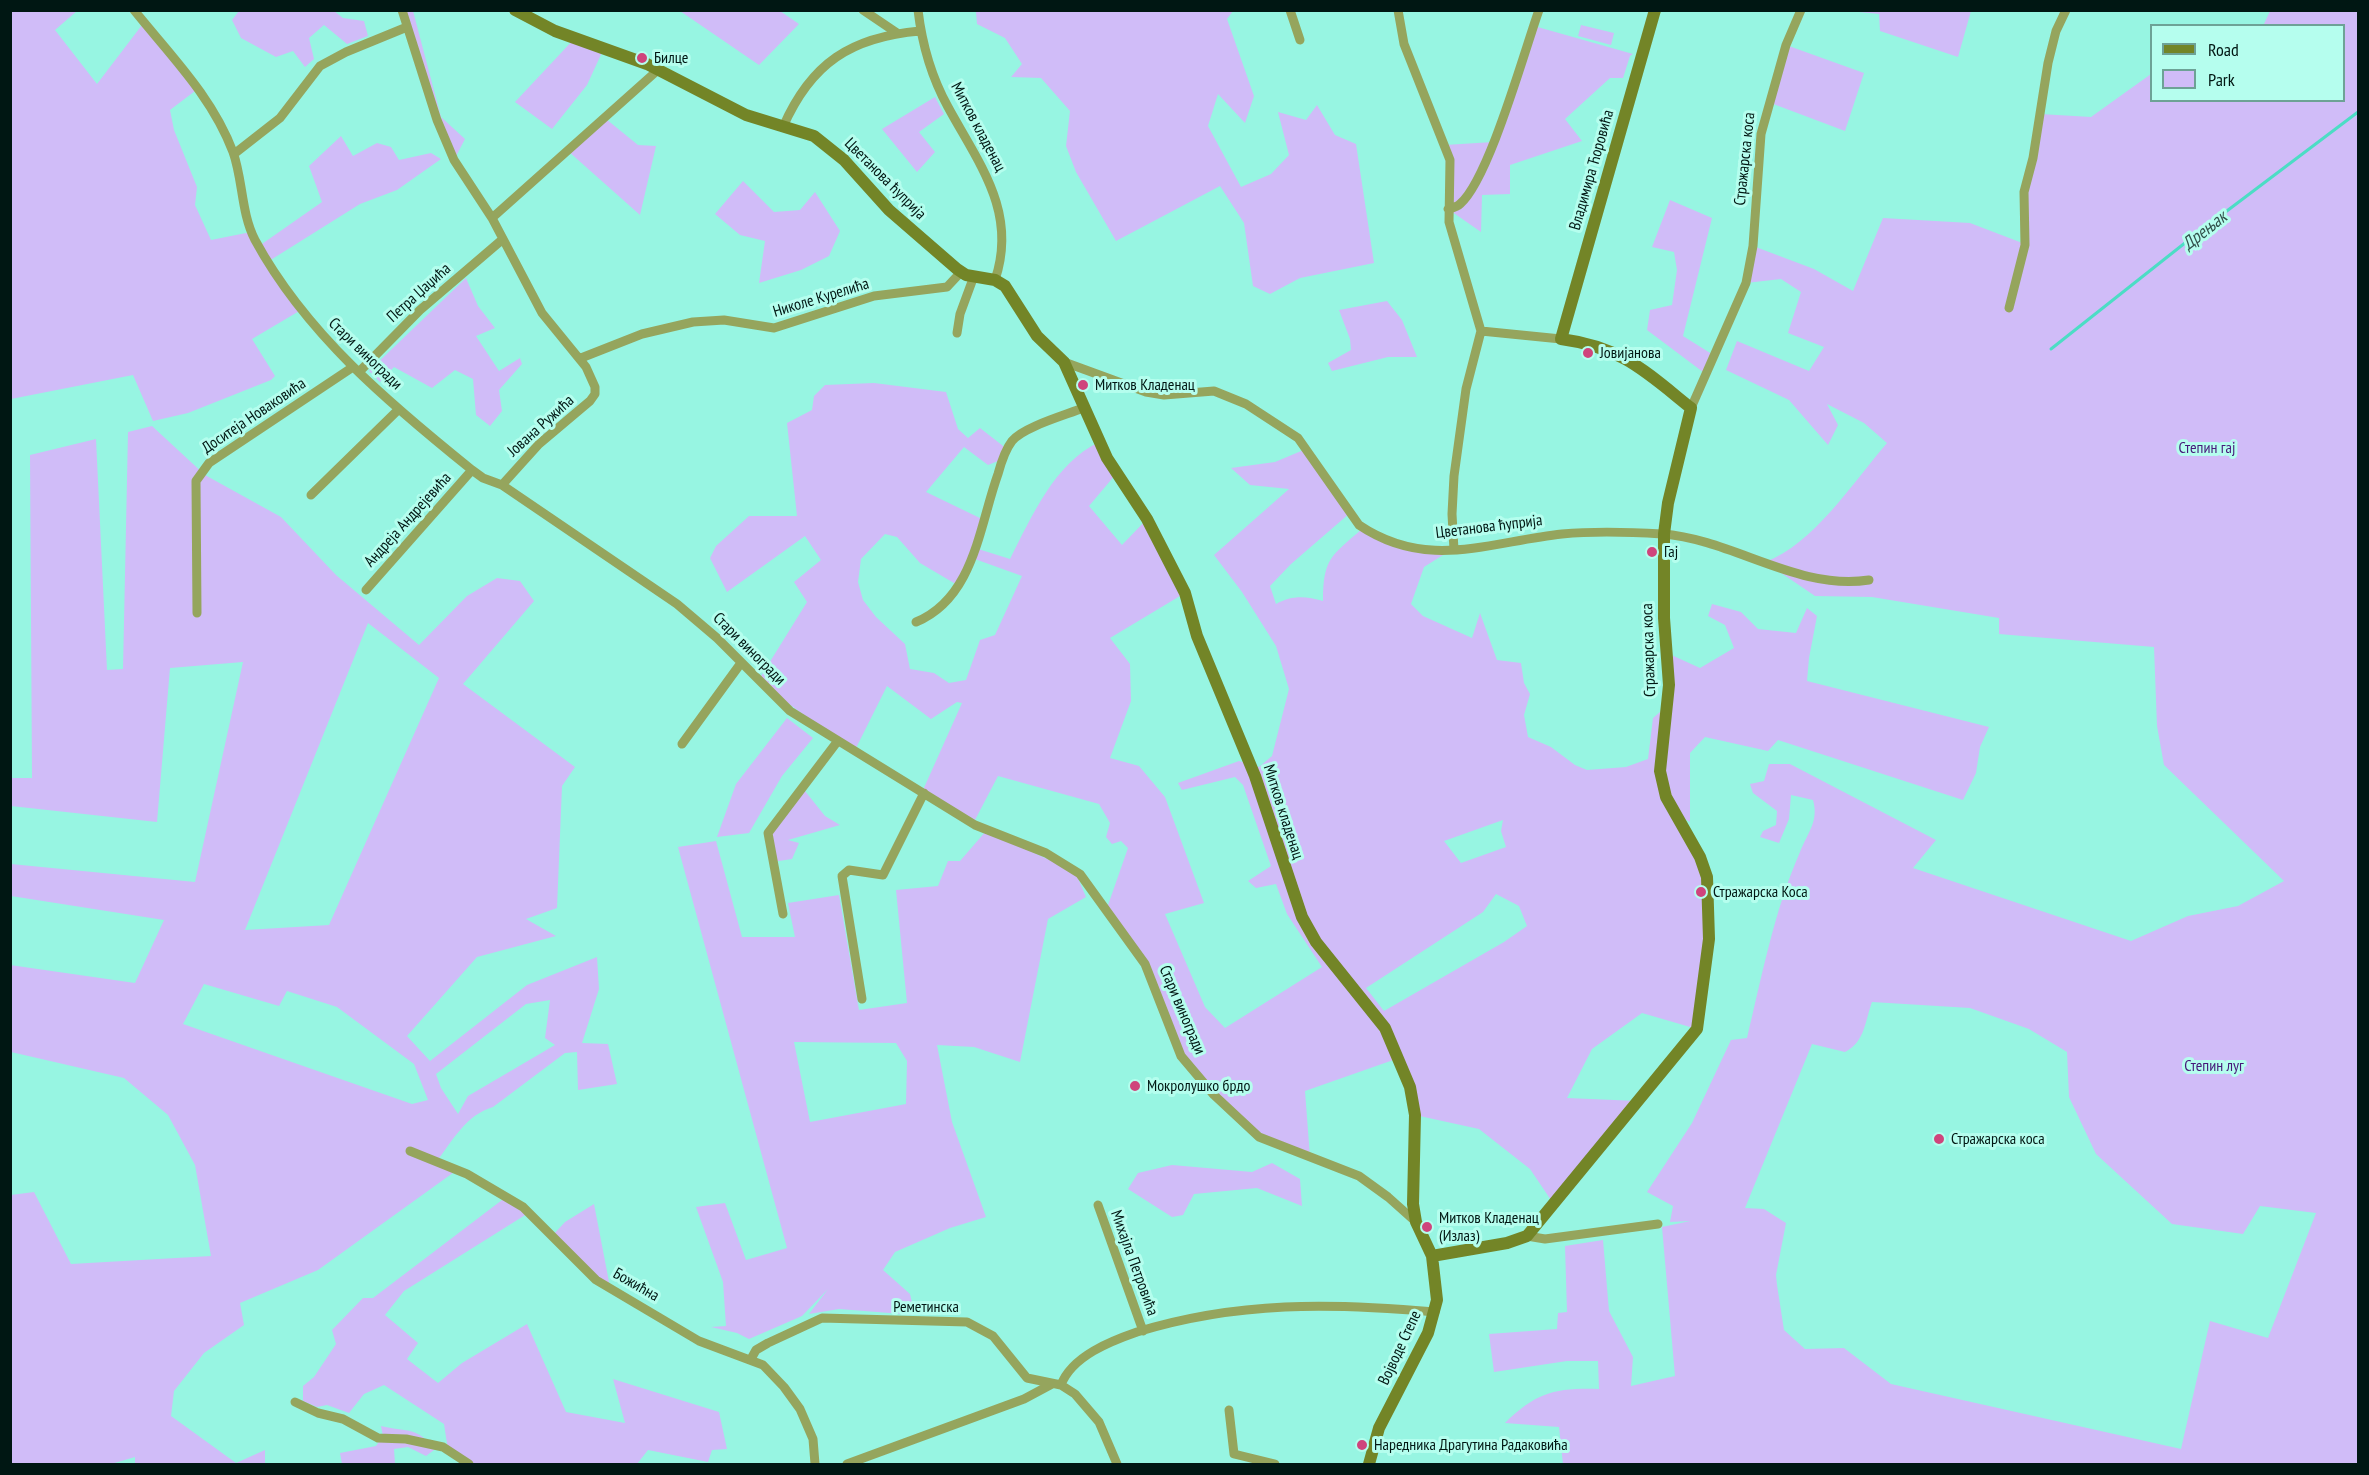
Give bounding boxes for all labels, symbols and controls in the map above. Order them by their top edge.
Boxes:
legend [2150,24,2345,102]
text: Road [2208,38,2239,61]
place label: Билце [654,48,688,68]
marker: Билце [635,51,649,65]
text: Park [2208,68,2235,91]
street label: Митков кладенац [946,79,1010,175]
street label: Владимира Ћоровића [1566,108,1618,232]
street label: Стражарска коса [1731,111,1759,207]
street label: Цветанова ћуприја [840,134,930,224]
water label: Дрењак [2179,207,2231,255]
street label: Петра Џаџића [383,259,455,327]
street label: Николе Курелића [771,274,871,322]
street label: Стари виногради [324,314,406,394]
place label: Јовијанова [1600,343,1661,363]
marker: Јовијанова [1581,346,1595,360]
street label: Доситеја Новаковића [198,374,310,458]
place label: Митков Кладенац [1095,375,1195,395]
marker: Митков Кладенац [1076,378,1090,392]
street label: Јована Ружића [504,391,578,461]
park label: Степин гај [2179,438,2235,458]
street label: Андреја Андрејевића [361,469,455,571]
street label: Цветанова ћуприја [1435,511,1543,543]
place label: Гај [1664,542,1678,562]
marker: Гај [1645,545,1659,559]
street label: Стражарска коса [1638,603,1660,697]
street label: Стари виногради [709,609,789,689]
street label: Митков кладенац [1259,762,1307,862]
place label: Стражарска Коса [1713,882,1808,902]
marker: Стражарска Коса [1694,885,1708,899]
street label: Стари виногради [1155,963,1209,1057]
park label: Степин луг [2184,1056,2244,1076]
place label: Мокролушко брдо [1147,1076,1250,1096]
marker: Мокролушко брдо [1128,1079,1142,1093]
place label: Стражарска коса [1951,1129,2045,1149]
marker: Стражарска коса [1932,1132,1946,1146]
street label: Михајла Петровића [1106,1208,1162,1318]
place label: Митков Кладенац (Излаз) [1439,1208,1539,1246]
marker: Митков Кладенац (Излаз) [1420,1220,1434,1234]
street label: Божићна [610,1264,662,1306]
street label: Реметинска [893,1297,959,1317]
street label: Војводе Степе [1374,1308,1426,1388]
place label: Наредника Драгутина Радаковића [1374,1435,1568,1455]
marker: Наредника Драгутина Радаковића [1355,1438,1369,1452]

